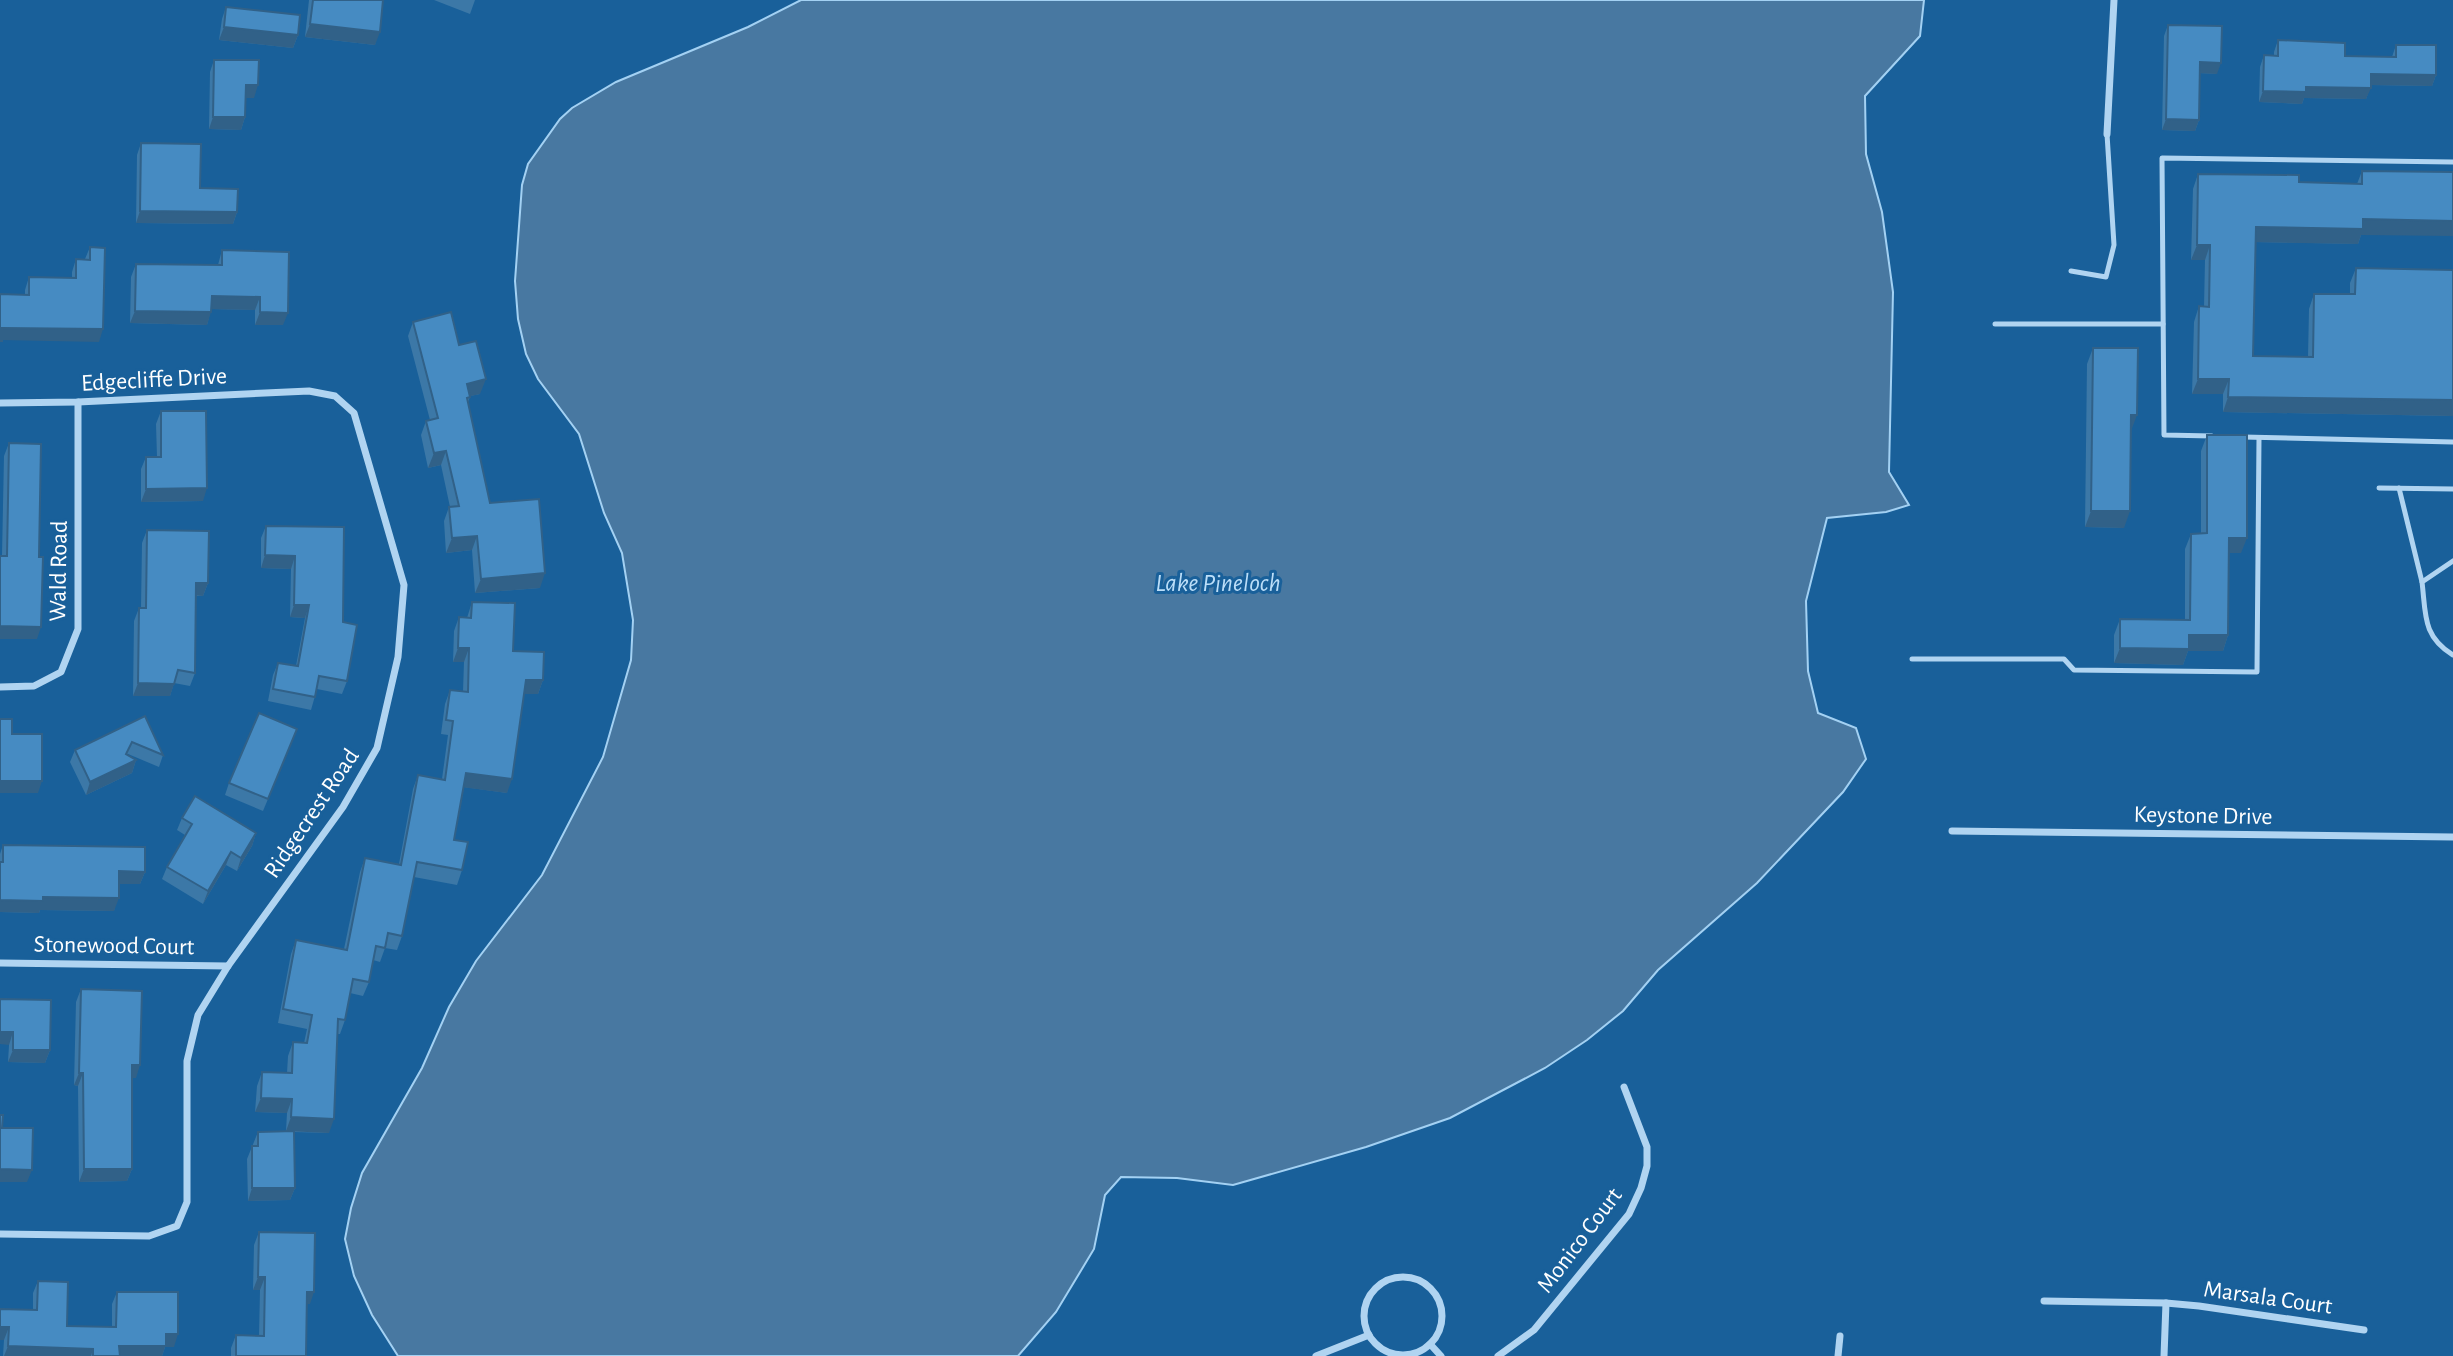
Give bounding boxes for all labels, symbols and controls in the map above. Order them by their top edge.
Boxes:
street label: Edgecliffe Drive [80,364,228,396]
street label: Wald Road [46,520,72,622]
water label: Lake Pineloch [1155,570,1281,596]
street label: Ridgecrest Road [260,745,364,883]
street label: Keystone Drive [2133,803,2273,829]
street label: Stonewood Court [33,933,195,959]
street label: Monico Court [1533,1183,1627,1297]
street label: Marsala Court [2202,1277,2334,1319]

